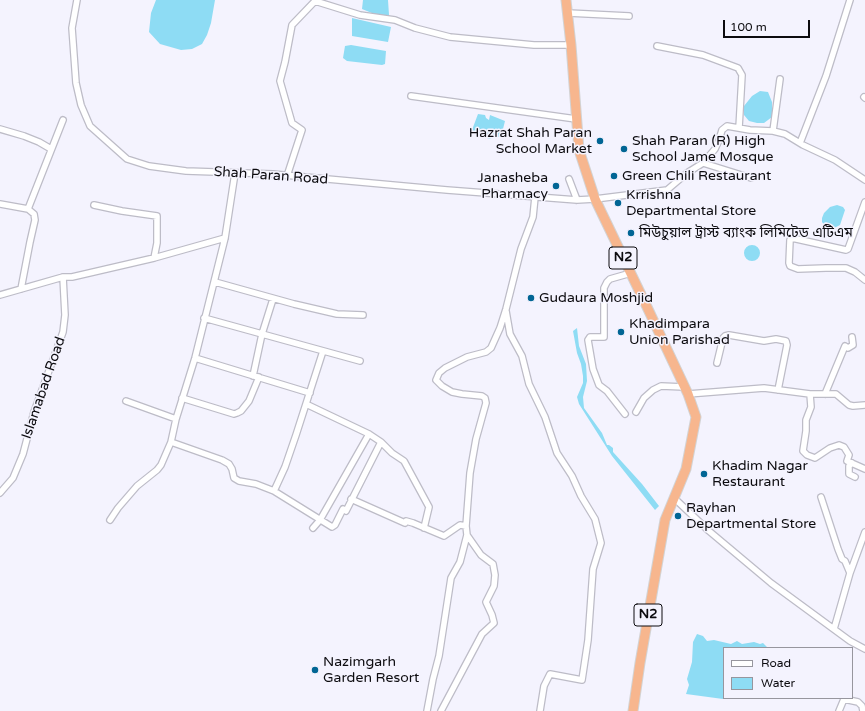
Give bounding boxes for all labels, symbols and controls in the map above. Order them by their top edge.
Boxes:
scale bar [725,12,812,38]
text: 100 m [730,20,767,34]
place label: Hazrat Shah Paran School Market [469,125,592,158]
place label: Shah Paran (R) High School Jame Mosque [632,133,773,166]
marker: Hazrat Shah Paran School Market [595,136,605,146]
marker: Shah Paran (R) High School Jame Mosque [619,144,629,154]
street label: Shah Paran Road [213,164,329,188]
place label: Green Chili Restaurant [622,168,771,184]
place label: Janasheba Pharmacy [477,170,548,202]
marker: Green Chili Restaurant [609,171,619,181]
marker: Janasheba Pharmacy [551,181,561,191]
place label: Krrishna Departmental Store [626,187,756,220]
marker: Krrishna Departmental Store [613,198,623,208]
place label: মিউচুয়াল ট্রাস্ট ব্যাংক লিমিটেড এটিএম [639,225,853,241]
marker: মিউচুয়াল ট্রাস্ট ব্যাংক লিমিটেড এটিএম [626,228,636,238]
road number: N2 [609,247,637,269]
place label: Gudaura Moshjid [539,290,653,306]
marker: Gudaura Moshjid [526,293,536,303]
place label: Khadimpara Union Parishad [629,316,730,348]
marker: Khadimpara Union Parishad [616,327,626,337]
street label: Islamabad Road [19,335,69,441]
place label: Khadim Nagar Restaurant [712,458,808,490]
marker: Khadim Nagar Restaurant [699,469,709,479]
place label: Rayhan Departmental Store [686,500,816,532]
marker: Rayhan Departmental Store [673,511,683,521]
road number: N2 [634,604,662,626]
legend [723,647,853,699]
place label: Nazimgarh Garden Resort [323,654,419,686]
text: Road [761,656,791,670]
marker: Nazimgarh Garden Resort [310,665,320,675]
text: Water [761,676,795,690]

